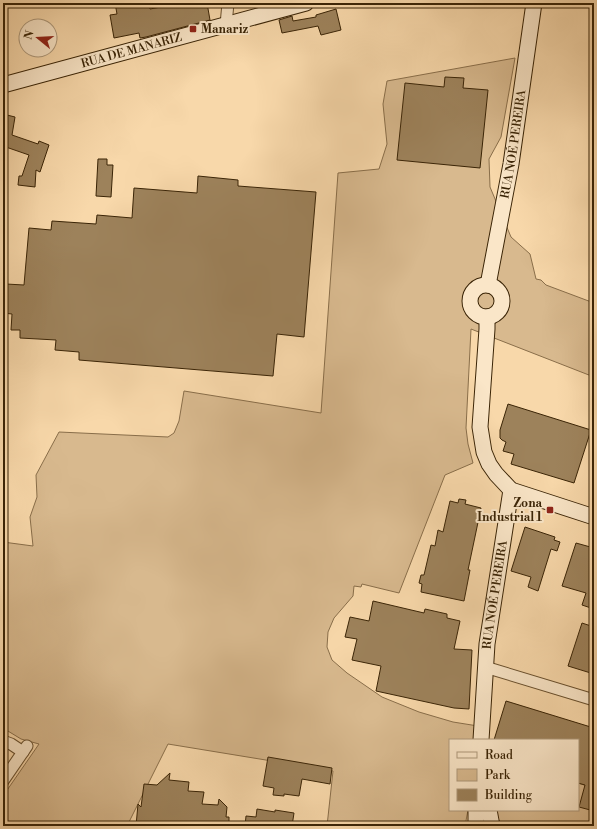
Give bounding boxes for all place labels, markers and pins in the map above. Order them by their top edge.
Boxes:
place label: Manariz [201,22,249,37]
marker: Manariz [188,24,198,34]
place label: Zona Industrial 1 [477,496,542,525]
marker: Zona Industrial 1 [545,505,555,515]

